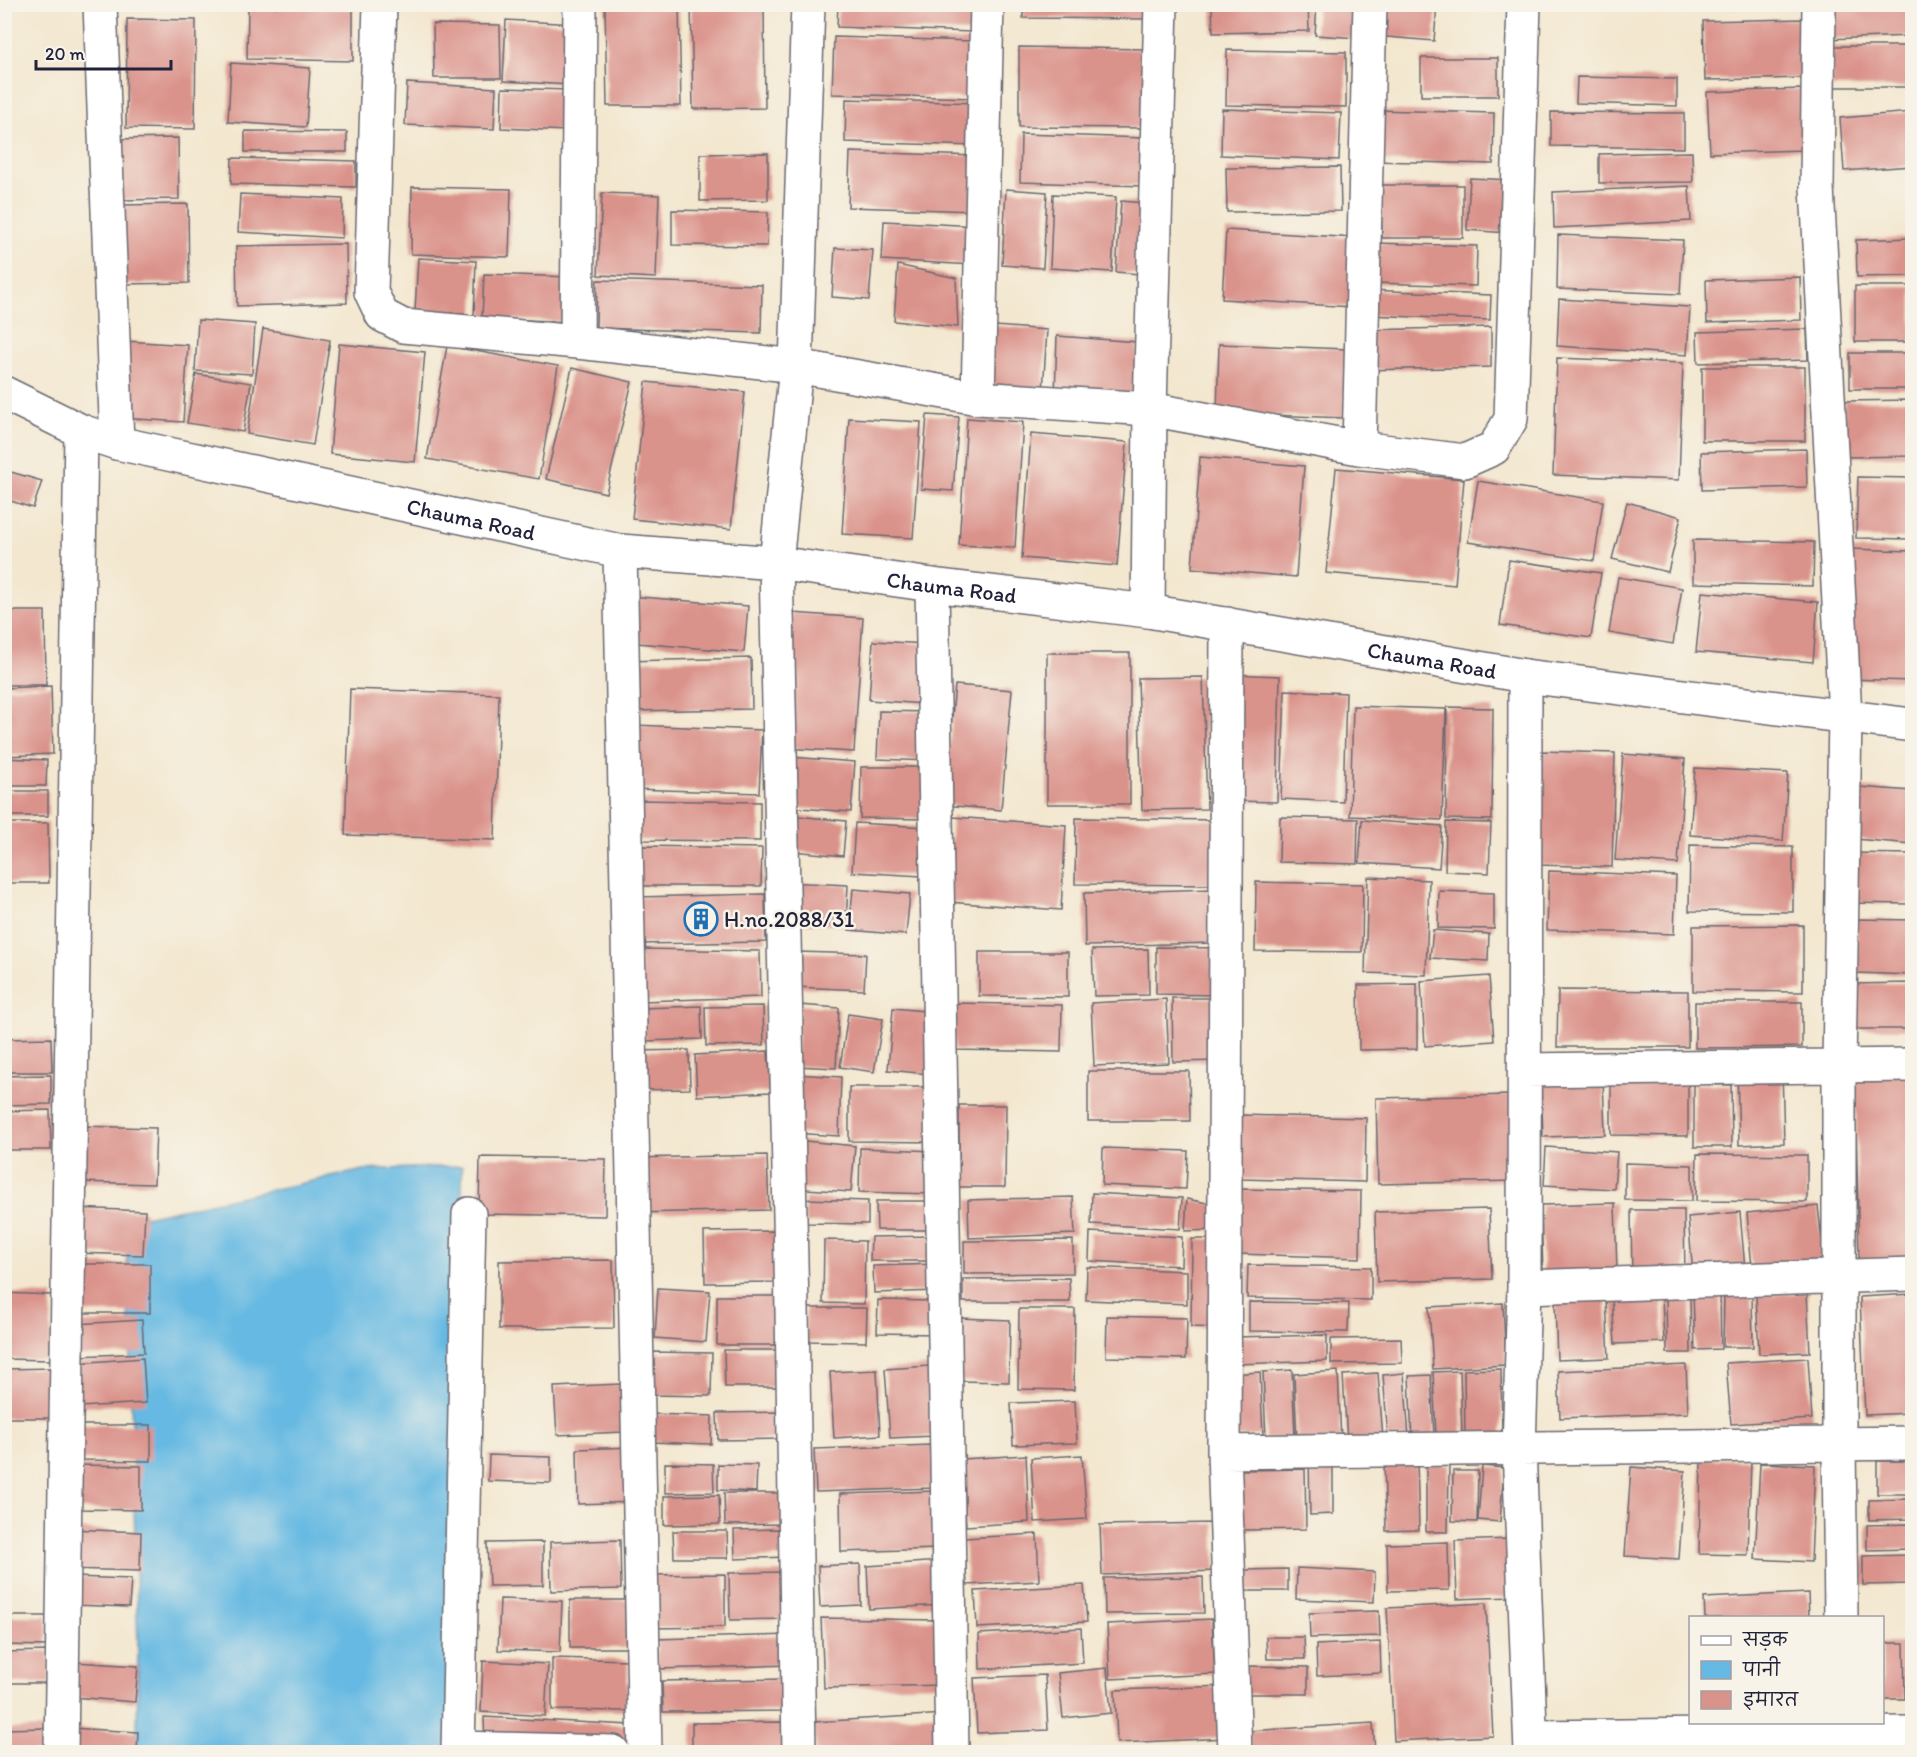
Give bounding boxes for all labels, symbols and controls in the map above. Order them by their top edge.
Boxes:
scale bar [36,33,171,71]
text: 20 m [45,43,85,65]
street label: Chauma Road [404,493,538,546]
street label: Chauma Road [885,566,1018,609]
street label: Chauma Road [1365,636,1499,685]
building icon: H.no.2088/31 [683,901,719,937]
place label: H.no.2088/31 [724,906,854,933]
legend [1689,1616,1884,1724]
text: सड़क [1742,1629,1788,1651]
text: पानी [1742,1656,1781,1681]
text: इमारत [1743,1689,1799,1711]

